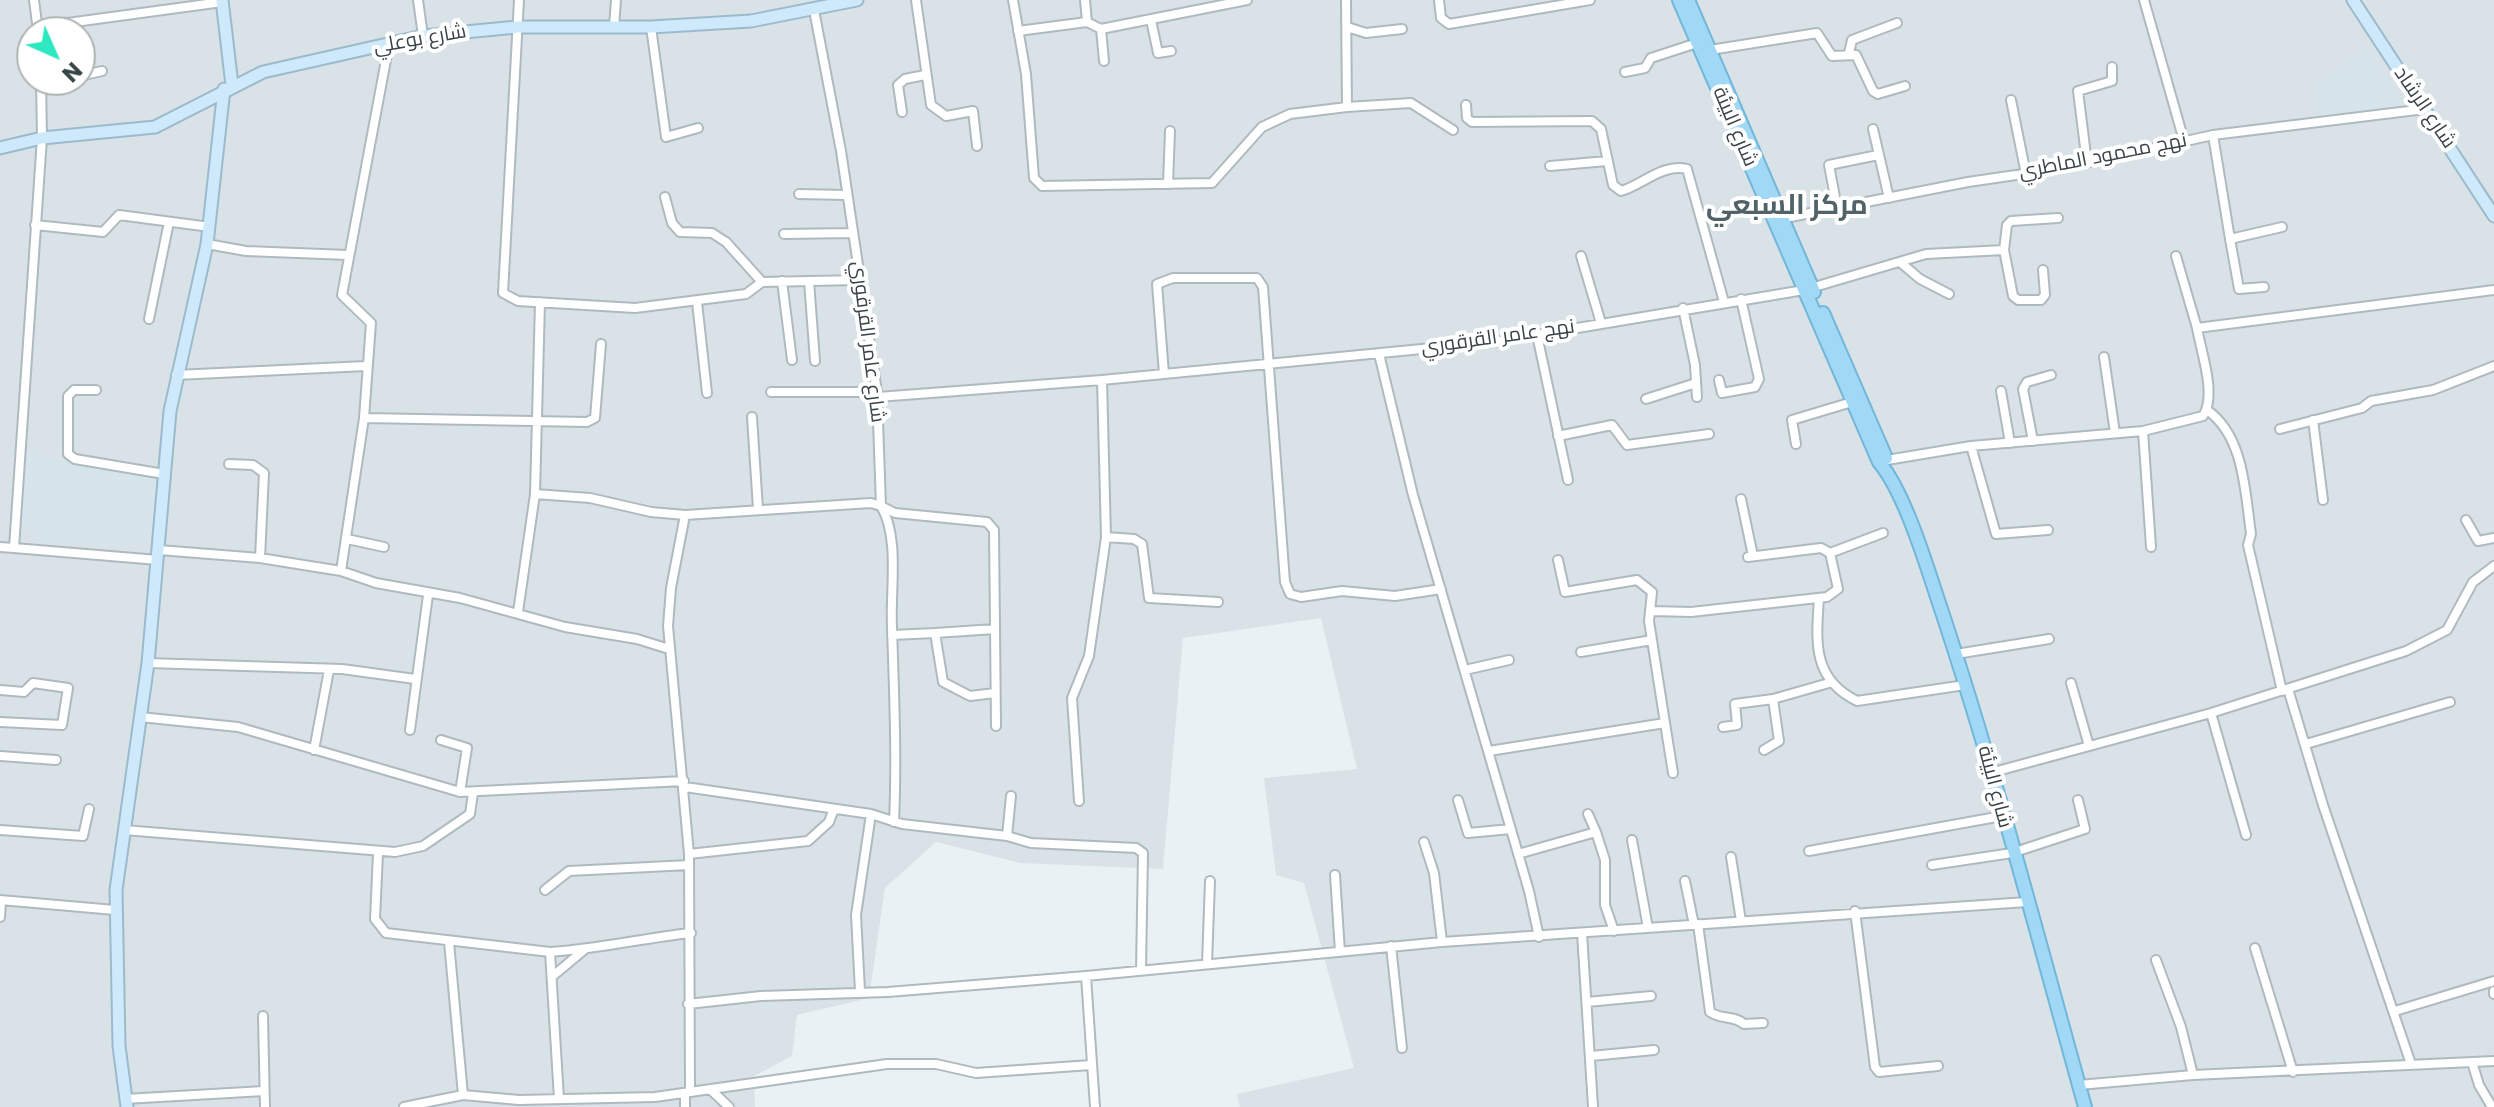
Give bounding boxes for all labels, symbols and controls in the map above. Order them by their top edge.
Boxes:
north arrow [16,16,96,96]
street label: شارع بوعلي [372,20,468,60]
text: N [55,55,89,89]
street label: شارع الرشاد [2388,63,2460,153]
street label: شارع البيئة [1707,84,1761,170]
street label: نهج محمود الماطري [2017,129,2189,185]
district label: مركز السبعي [1706,190,1868,224]
street label: شارع عامر القرقوري [845,260,889,424]
street label: نهج عامر القرقوري [1420,315,1576,361]
street label: شارع البيئة [1972,743,2016,831]

